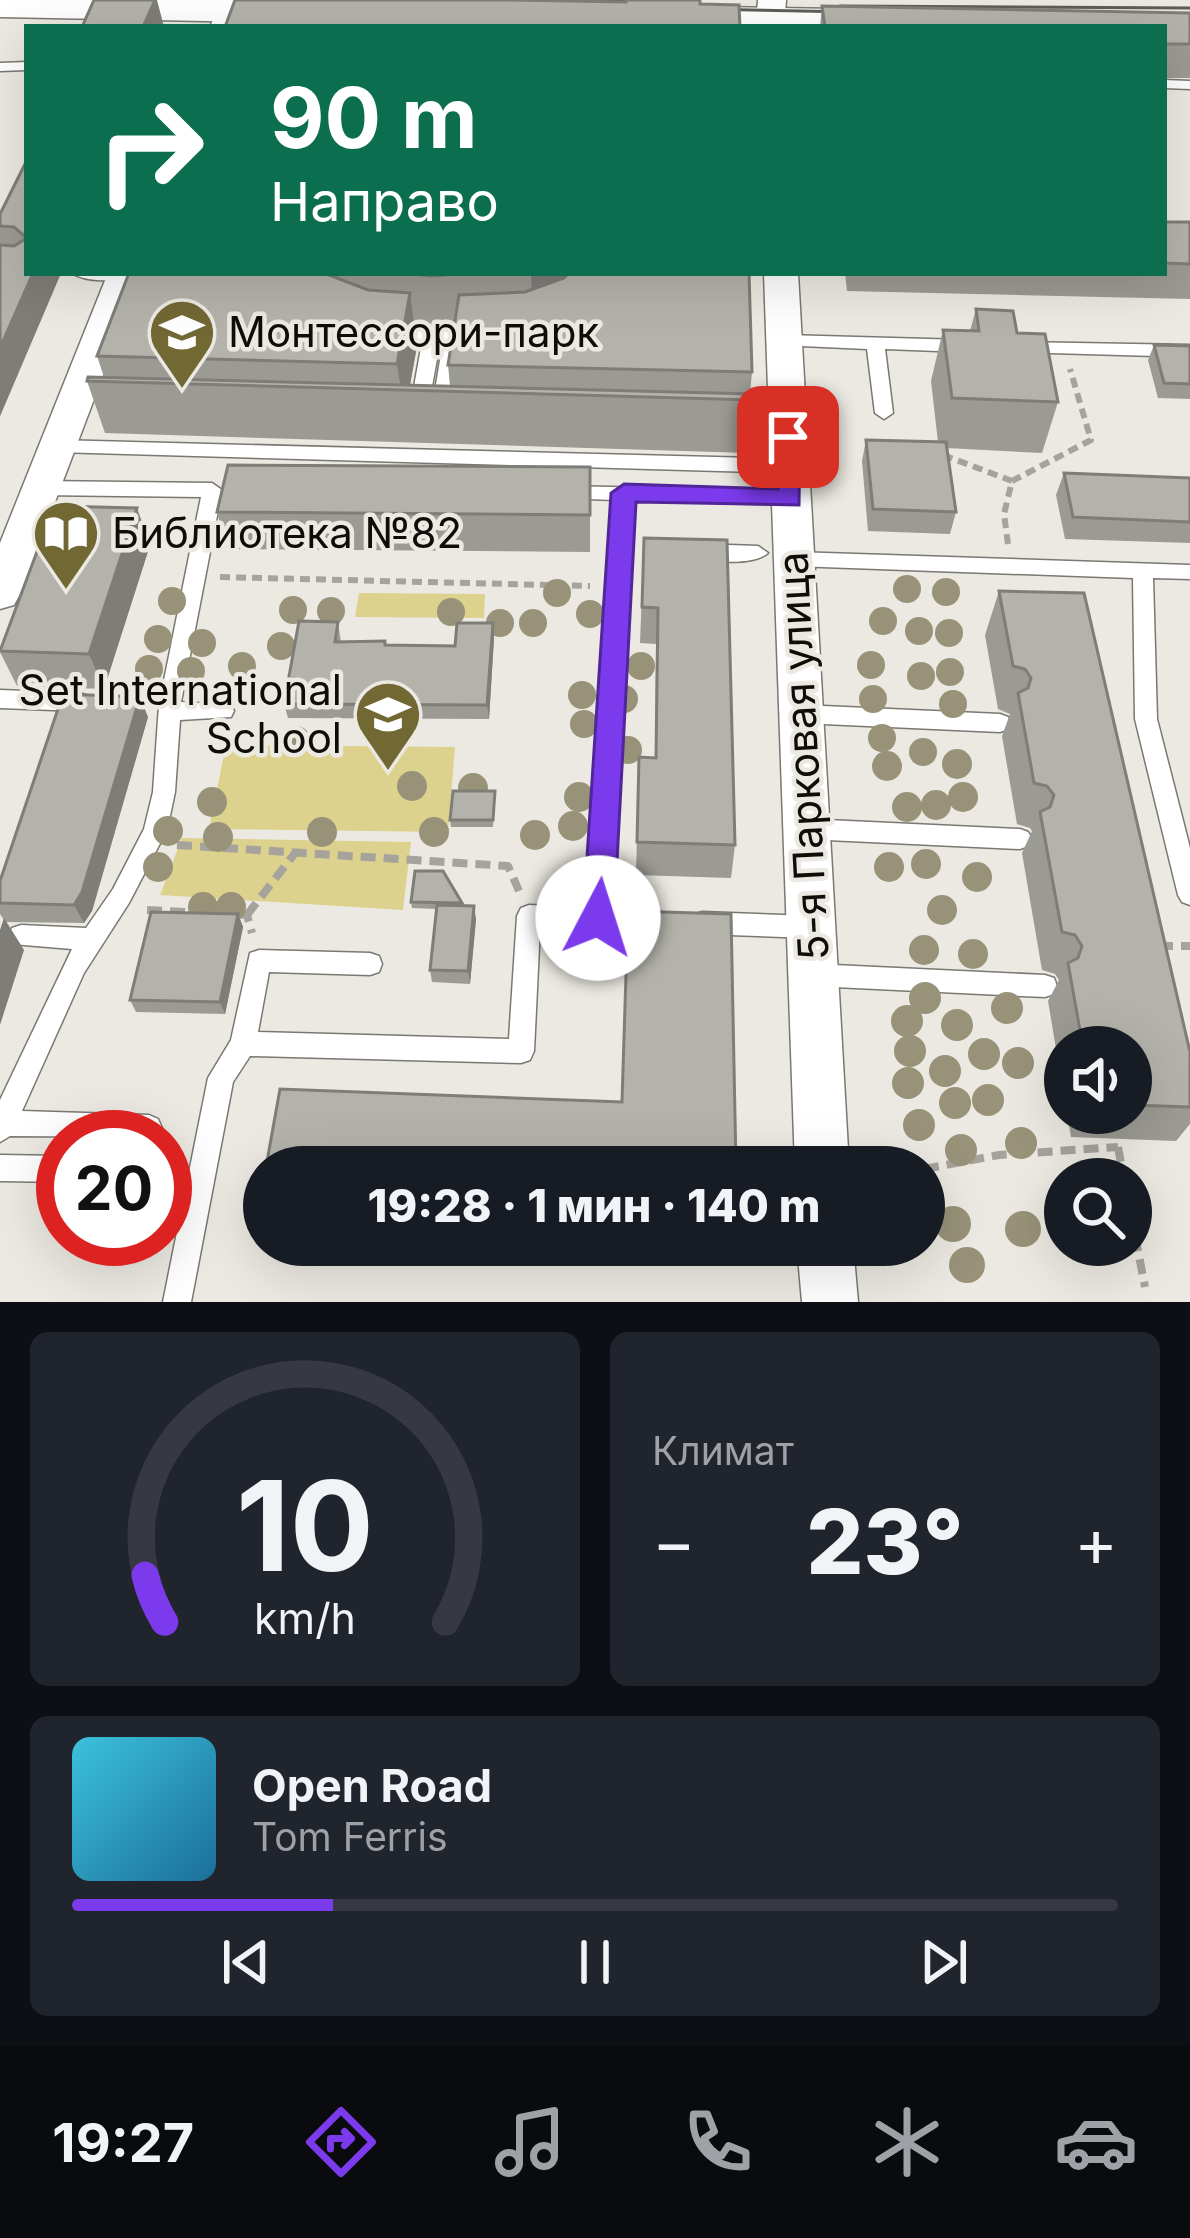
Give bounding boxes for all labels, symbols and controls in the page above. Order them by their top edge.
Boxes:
text: 90 m [270,67,478,168]
icon: right [72,72,228,228]
text: Направо [270,169,499,234]
school or university icon: Монтессори-парк [147,297,217,391]
place label: Монтессори-парк [228,306,599,357]
pin [737,386,839,488]
icon: arrive [755,404,821,470]
library icon: Библиотека №82 [31,498,101,592]
place label: Библиотека №82 [112,507,462,558]
street label: 5-я Парковая улица [766,550,839,962]
place label: Set International School [19,664,342,763]
school or university icon: Set International School [353,679,423,773]
position arrow [535,855,661,981]
map controls [1044,1026,1152,1266]
button: sound [1044,1026,1152,1134]
speed limit sign: 20 [36,1110,192,1266]
button: search [1044,1158,1152,1266]
text: 19:28 · 1 мин · 140 m [368,1178,820,1233]
text: Климат [652,1427,794,1474]
text: 10 [236,1450,374,1601]
text: 23° [806,1487,964,1596]
text: − [652,1502,696,1582]
text: + [1074,1502,1118,1582]
text: km/h [254,1592,356,1644]
text: Open Road [252,1758,492,1813]
text: Tom Ferris [252,1813,447,1860]
icon: previous [213,1929,279,1995]
icon: pause [562,1929,628,1995]
icon: next [911,1929,977,1995]
icon: directions [299,2100,383,2184]
icon: music [488,2100,572,2184]
icon: phone [676,2100,760,2184]
icon: climate [865,2100,949,2184]
icon: car [1054,2100,1138,2184]
text: 19:27 [52,2110,194,2175]

